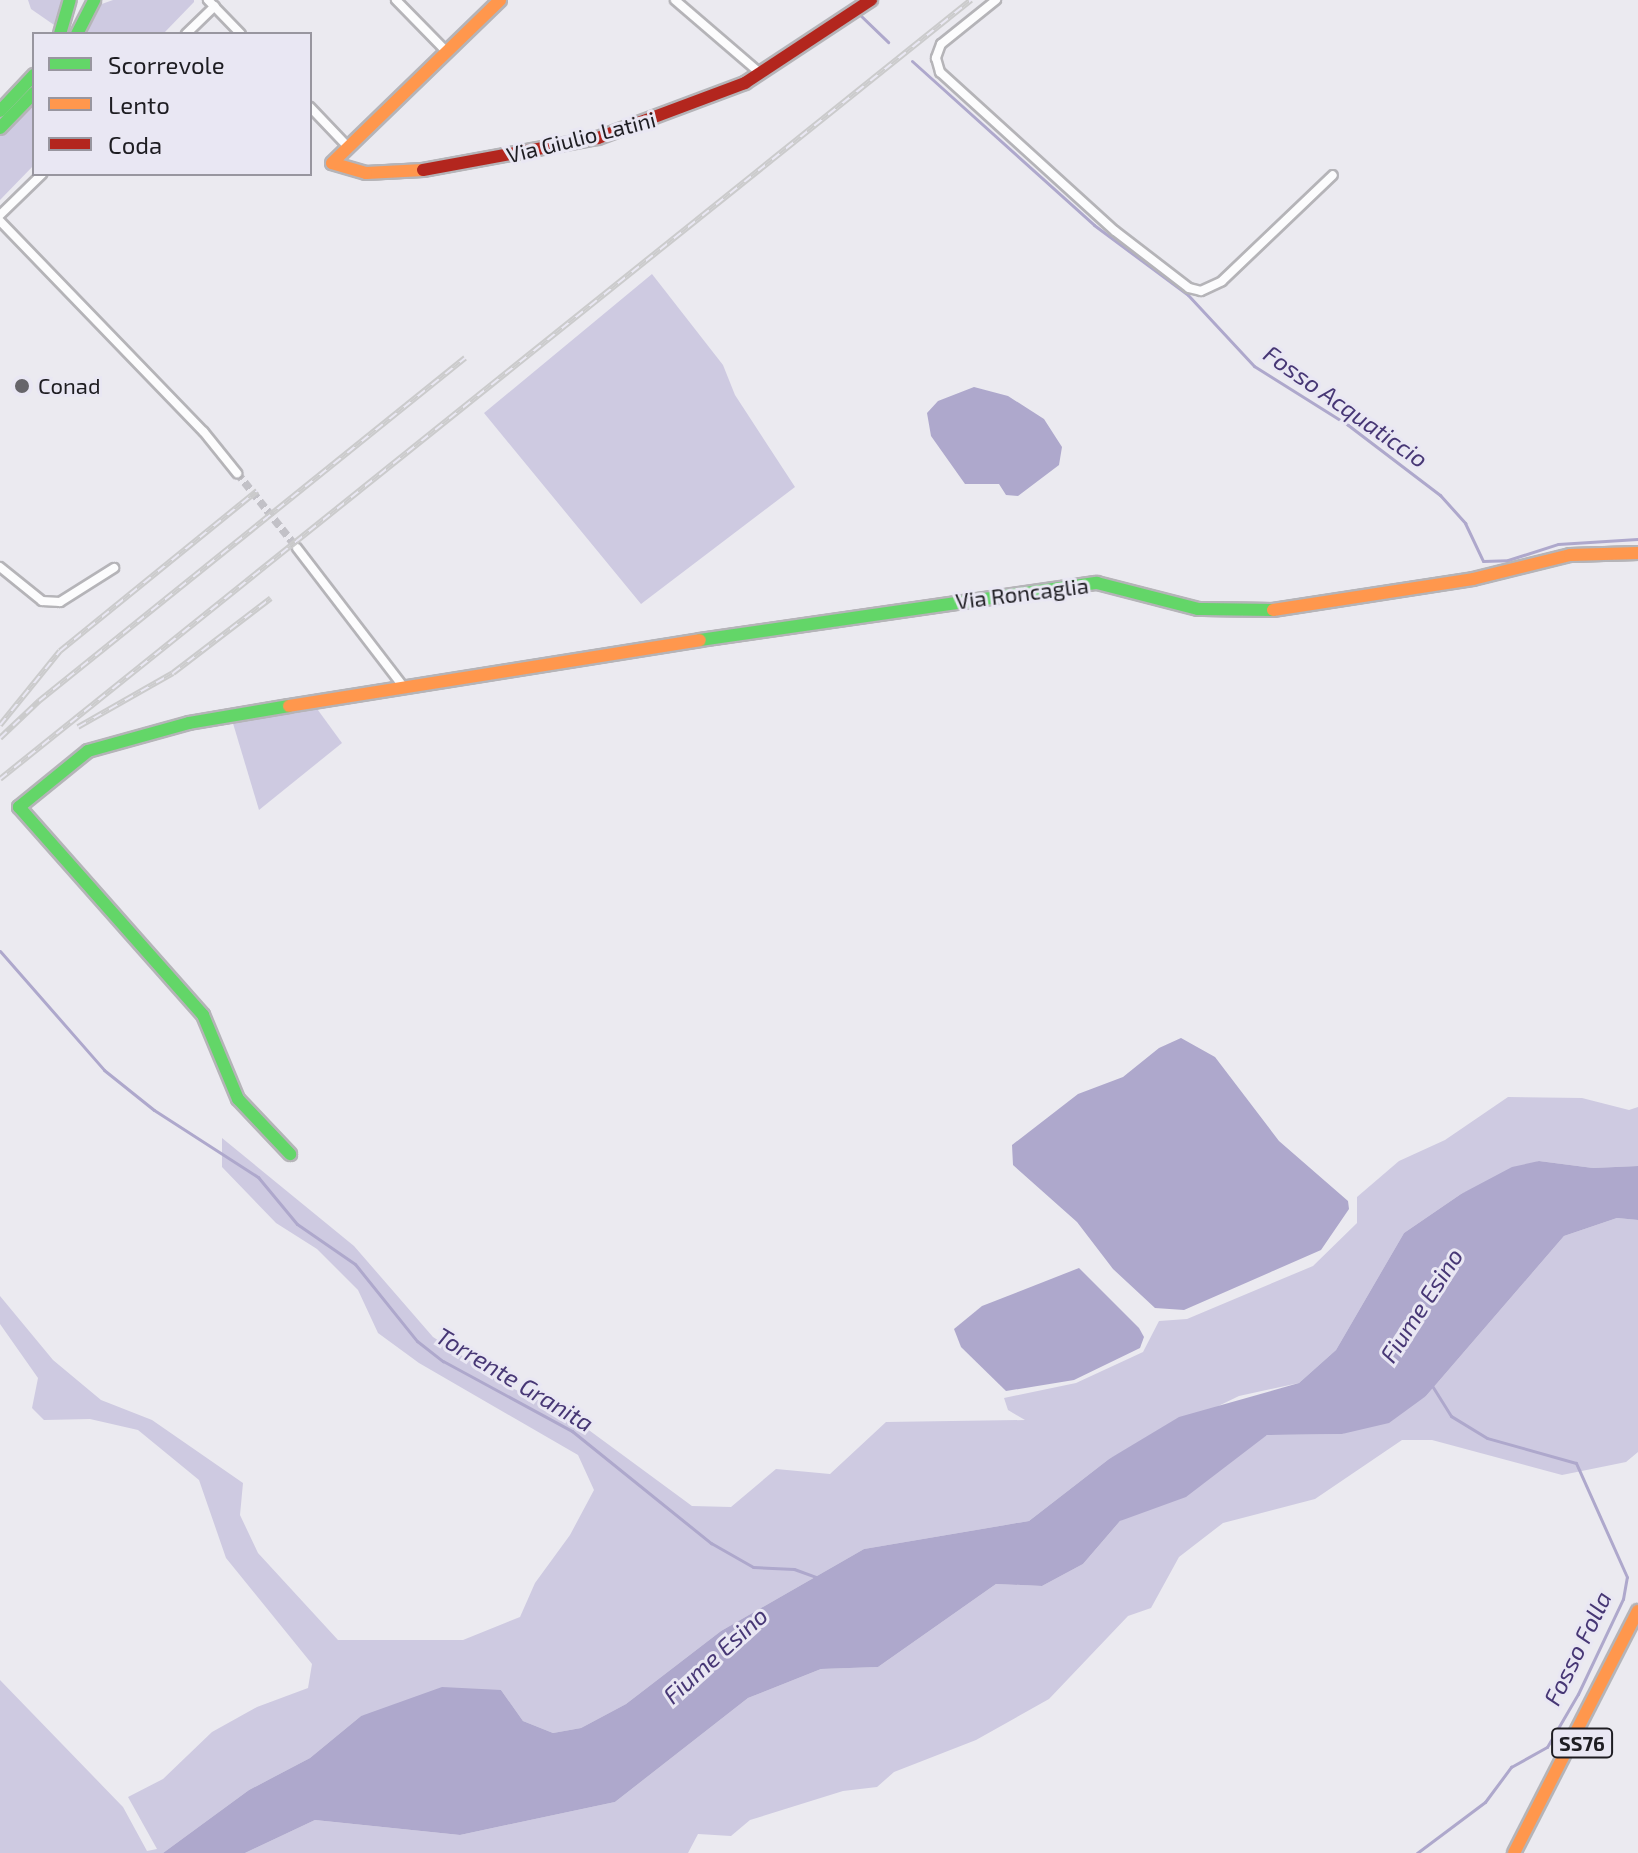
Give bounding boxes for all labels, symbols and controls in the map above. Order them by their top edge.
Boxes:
legend [32,32,312,176]
text: Scorrevole [108,50,225,79]
text: Lento [108,90,170,119]
street label: Via Giulio Latini [504,106,658,168]
text: Coda [108,130,162,159]
water label: Fosso Acquaticcio [1258,339,1434,473]
place label: Conad [38,373,101,399]
marker: Conad [13,377,31,395]
street label: Via Roncaglia [954,572,1090,614]
water label: Fiume Esino [1373,1242,1469,1368]
water label: Torrente Granita [431,1321,599,1437]
water label: Fosso Folla [1537,1586,1617,1710]
water label: Fiume Esino [657,1601,773,1709]
road number: SS76 [1550,1727,1614,1759]

